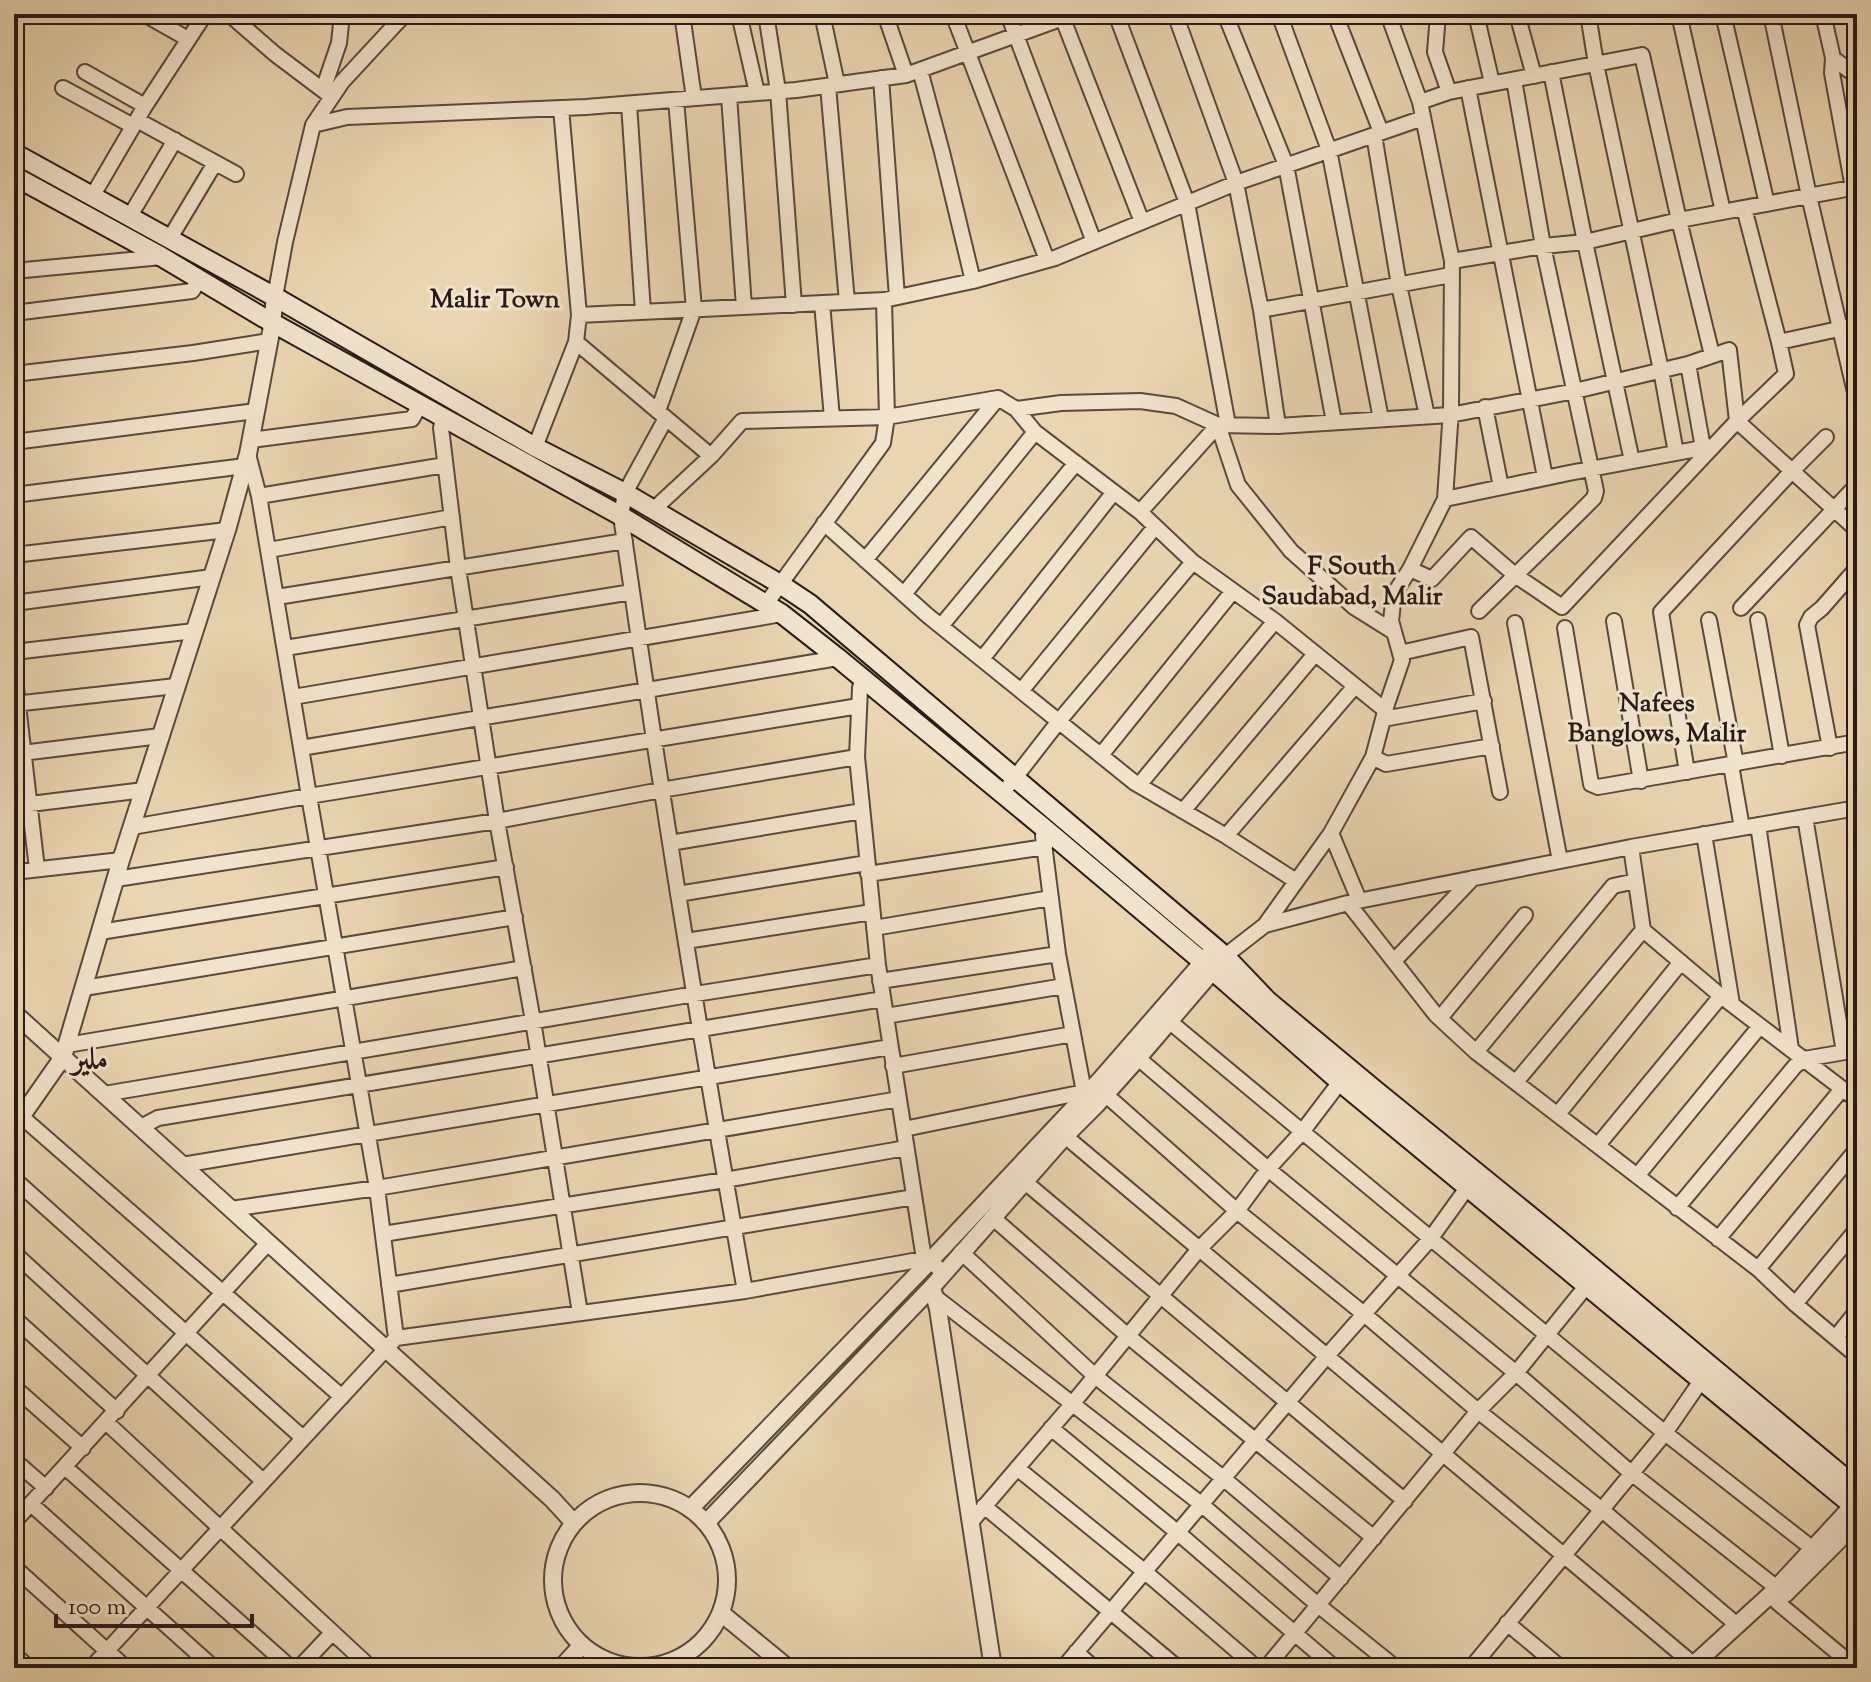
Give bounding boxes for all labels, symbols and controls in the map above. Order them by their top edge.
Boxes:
district label: Malir Town [430,282,561,319]
district label: F South Saudabad, Malir [1261,549,1443,616]
district label: Nafees Banglows, Malir [1568,686,1746,753]
district label: ملیر [68,1038,108,1084]
scale bar [56,1578,252,1628]
text: 100 m [68,1591,126,1625]

